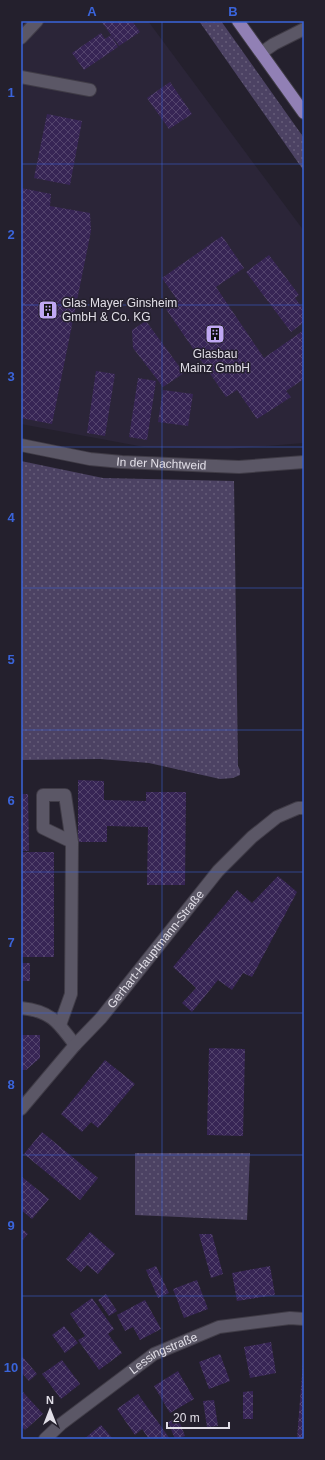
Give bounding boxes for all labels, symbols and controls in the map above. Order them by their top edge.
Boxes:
text: A [87,4,97,19]
text: B [228,4,238,19]
text: 1 [7,85,15,100]
text: 2 [7,227,15,242]
place label: Glas Mayer Ginsheim GmbH & Co. KG [62,296,177,324]
building icon: Glas Mayer Ginsheim GmbH & Co. KG [37,299,59,321]
building icon: Glasbau Mainz GmbH [204,323,226,345]
place label: Glasbau Mainz GmbH [180,347,250,375]
text: 3 [7,369,15,384]
street label: In der Nachtweid [116,455,207,473]
text: 4 [7,510,15,525]
text: 5 [7,652,15,667]
text: 6 [7,793,15,808]
street label: Gerhart-Hauptmann-Straße [104,887,207,1011]
text: 7 [7,935,15,950]
text: 8 [7,1077,15,1092]
text: 9 [7,1218,15,1233]
street label: Lessingstraße [127,1330,200,1377]
text: 10 [4,1360,18,1375]
north arrow [30,1390,70,1430]
text: N [46,1394,54,1406]
scale bar [167,1404,229,1430]
text: 20 m [173,1411,200,1425]

